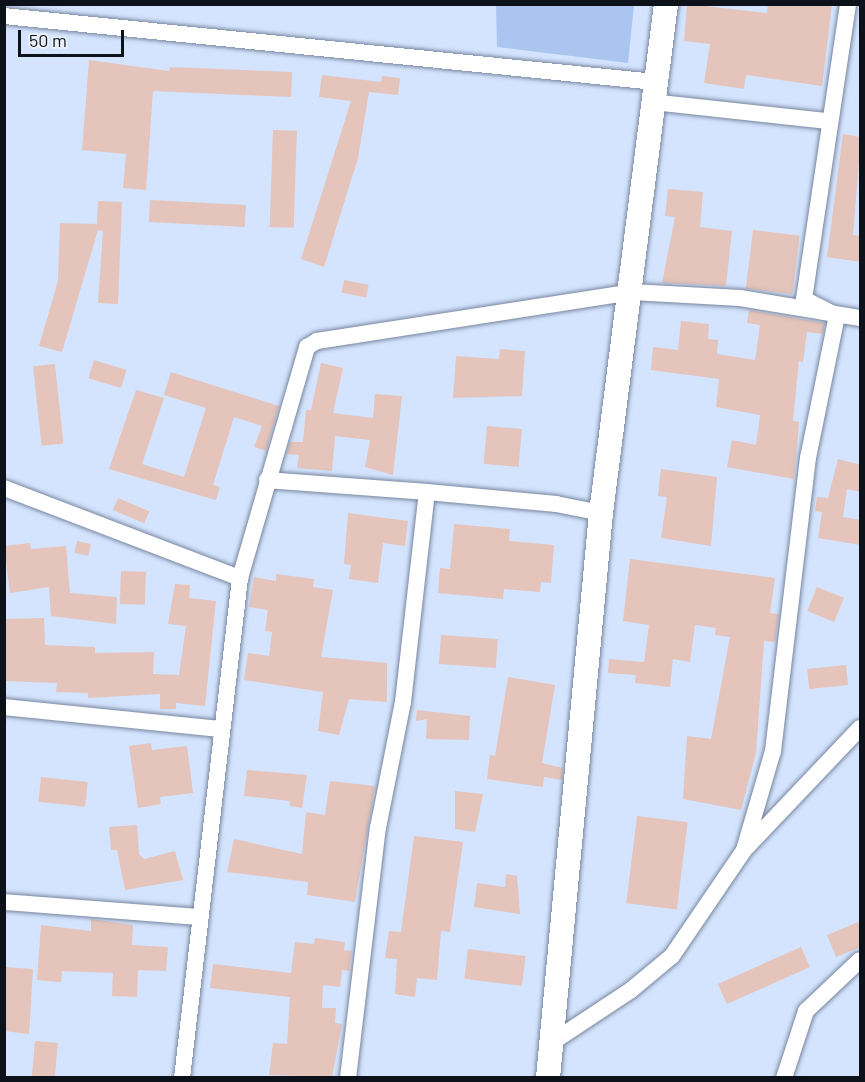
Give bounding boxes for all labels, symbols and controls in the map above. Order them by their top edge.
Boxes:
scale bar [21,18,128,56]
text: 50 m [29,29,67,51]

